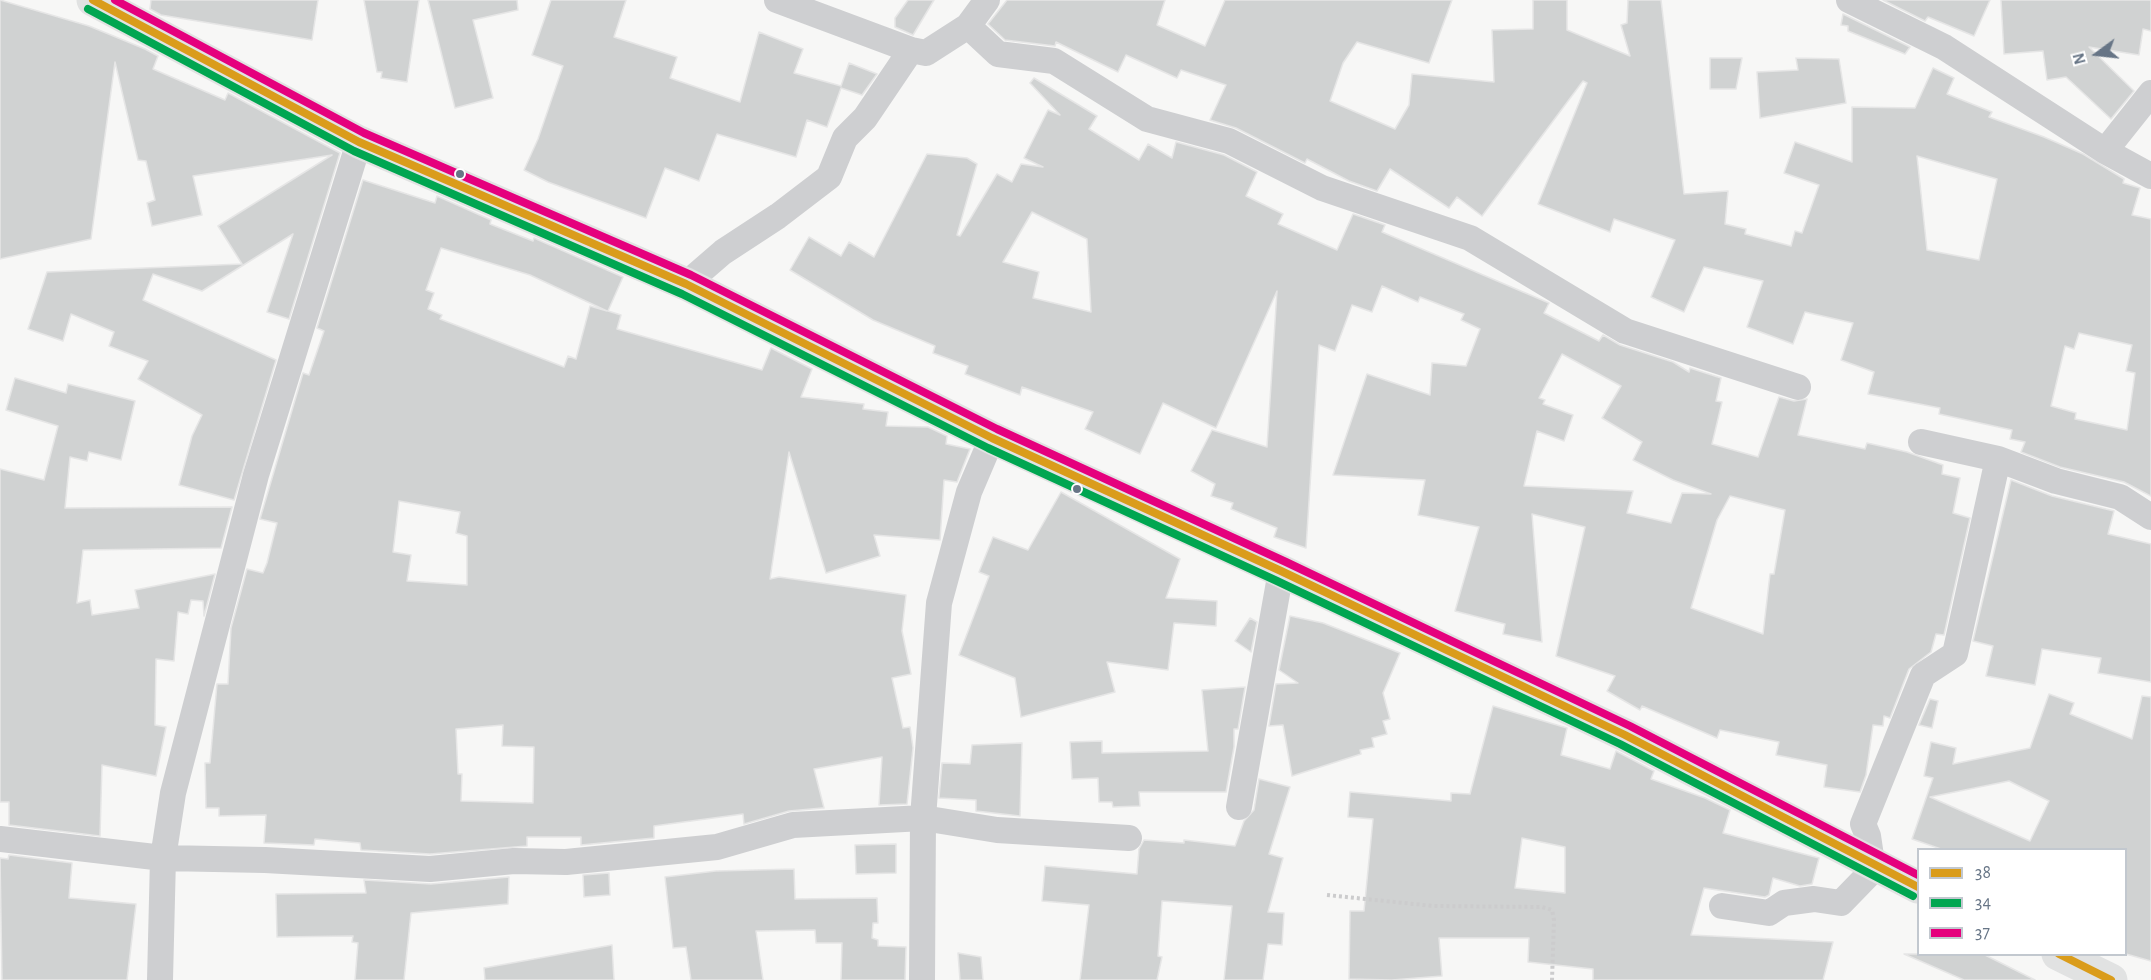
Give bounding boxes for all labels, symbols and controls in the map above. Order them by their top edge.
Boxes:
north arrow [2067,24,2127,84]
text: N [2070,51,2089,66]
unlabelled marker [454,168,466,180]
unlabelled marker [1071,483,1083,495]
legend [1917,848,2127,956]
text: 38 [1975,864,1991,882]
text: 34 [1975,894,1991,912]
text: 37 [1975,924,1990,942]

